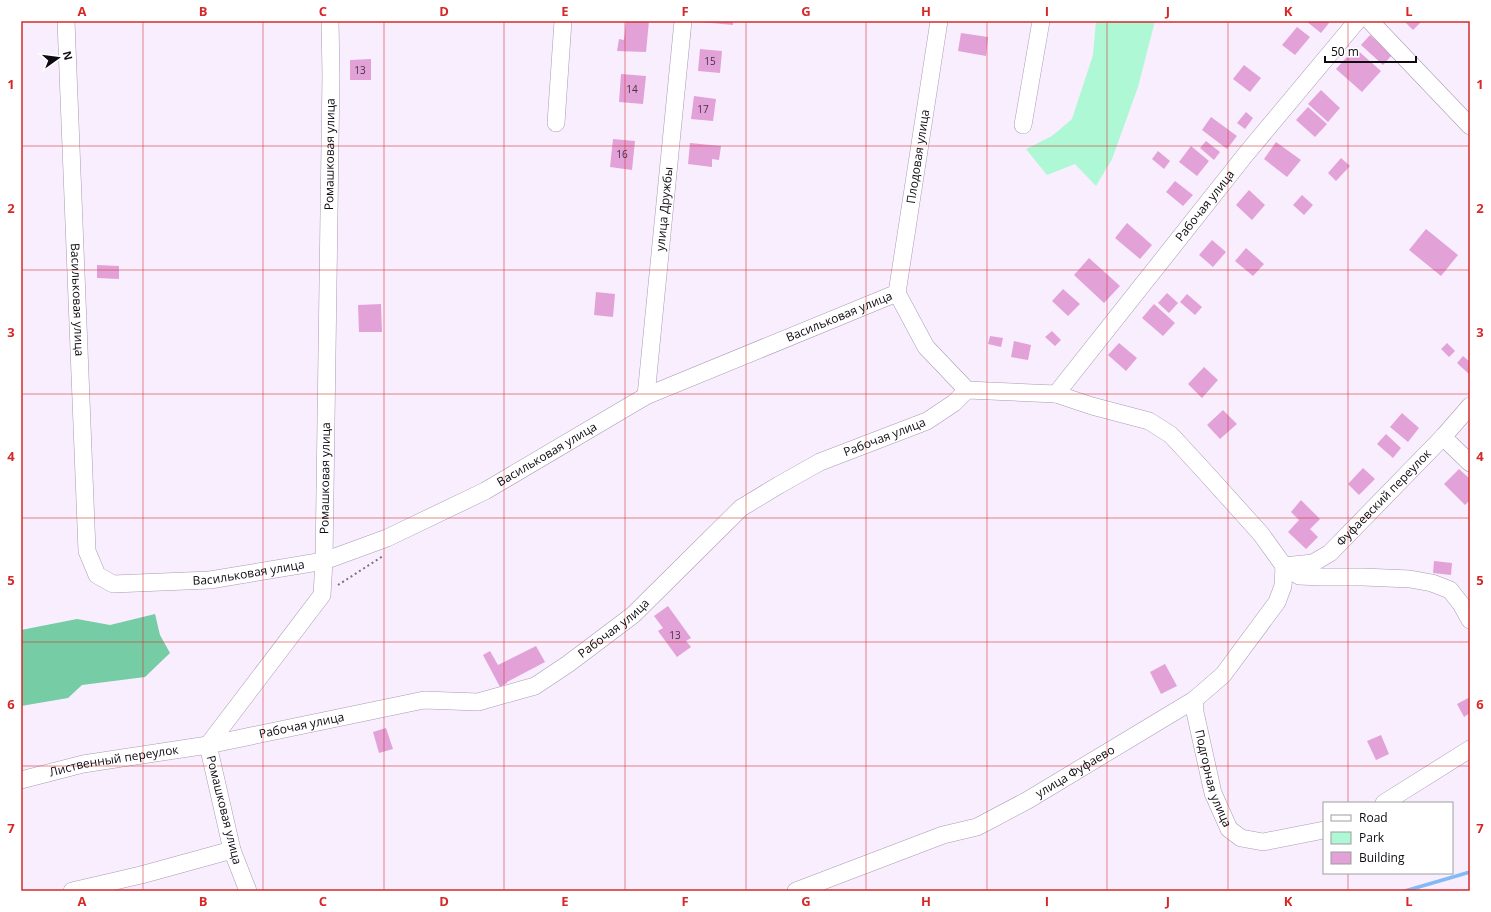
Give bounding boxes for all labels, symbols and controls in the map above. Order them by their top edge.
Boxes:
text: A [78,2,87,20]
text: B [199,2,208,20]
text: C [319,2,327,20]
text: D [439,2,449,20]
text: E [561,2,569,20]
text: F [681,2,689,20]
text: G [801,2,811,20]
text: H [921,2,931,20]
text: I [1045,2,1049,20]
text: J [1165,2,1170,20]
text: K [1284,2,1293,20]
text: L [1405,2,1413,20]
north arrow [38,38,78,78]
scale bar [1325,38,1416,64]
text: 50 m [1331,43,1359,60]
text: N [60,49,77,62]
house number: 15 [704,54,716,68]
house number: 13 [354,63,366,77]
text: 1 [7,75,15,93]
text: 1 [1476,75,1484,93]
house number: 14 [626,82,638,96]
street label: Ромашковая улица [320,98,339,210]
house number: 17 [697,102,709,116]
street label: Плодовая улица [902,108,933,205]
house number: 16 [616,147,628,161]
street label: улица Дружбы [651,166,677,252]
street label: Рабочая улица [1171,166,1238,245]
text: 2 [7,199,15,217]
text: 2 [1476,199,1484,217]
street label: Васильковая улица [67,243,88,357]
street label: Васильковая улица [783,287,895,346]
text: 3 [7,323,15,341]
text: 3 [1476,323,1484,341]
street label: Рабочая улица [841,413,928,460]
street label: Васильковая улица [494,418,600,490]
street label: Ромашковая улица [315,422,334,534]
street label: Фуфаевский переулок [1332,445,1435,550]
text: 4 [7,447,15,465]
text: 4 [1476,447,1484,465]
street label: Васильковая улица [192,555,306,589]
text: 5 [7,571,15,589]
text: 5 [1476,571,1484,589]
street label: Рабочая улица [574,595,653,662]
house number: 13 [669,628,681,642]
text: 6 [7,695,15,713]
text: 6 [1476,695,1484,713]
street label: Рабочая улица [257,708,346,742]
street label: Подгорная улица [1191,728,1236,830]
street label: Лиственный переулок [47,740,180,780]
street label: улица Фуфаево [1032,741,1118,802]
street label: Ромашковая улица [203,753,246,866]
legend [1323,802,1453,874]
text: Road [1359,809,1388,826]
text: 7 [7,819,15,837]
text: 7 [1476,819,1484,837]
text: Park [1359,829,1385,846]
text: Building [1359,849,1405,866]
text: A [78,892,87,910]
text: B [199,892,208,910]
text: C [319,892,327,910]
text: D [439,892,449,910]
text: E [561,892,569,910]
text: F [681,892,689,910]
text: G [801,892,811,910]
text: H [921,892,931,910]
text: I [1045,892,1049,910]
text: J [1165,892,1170,910]
text: K [1284,892,1293,910]
text: L [1405,892,1413,910]

